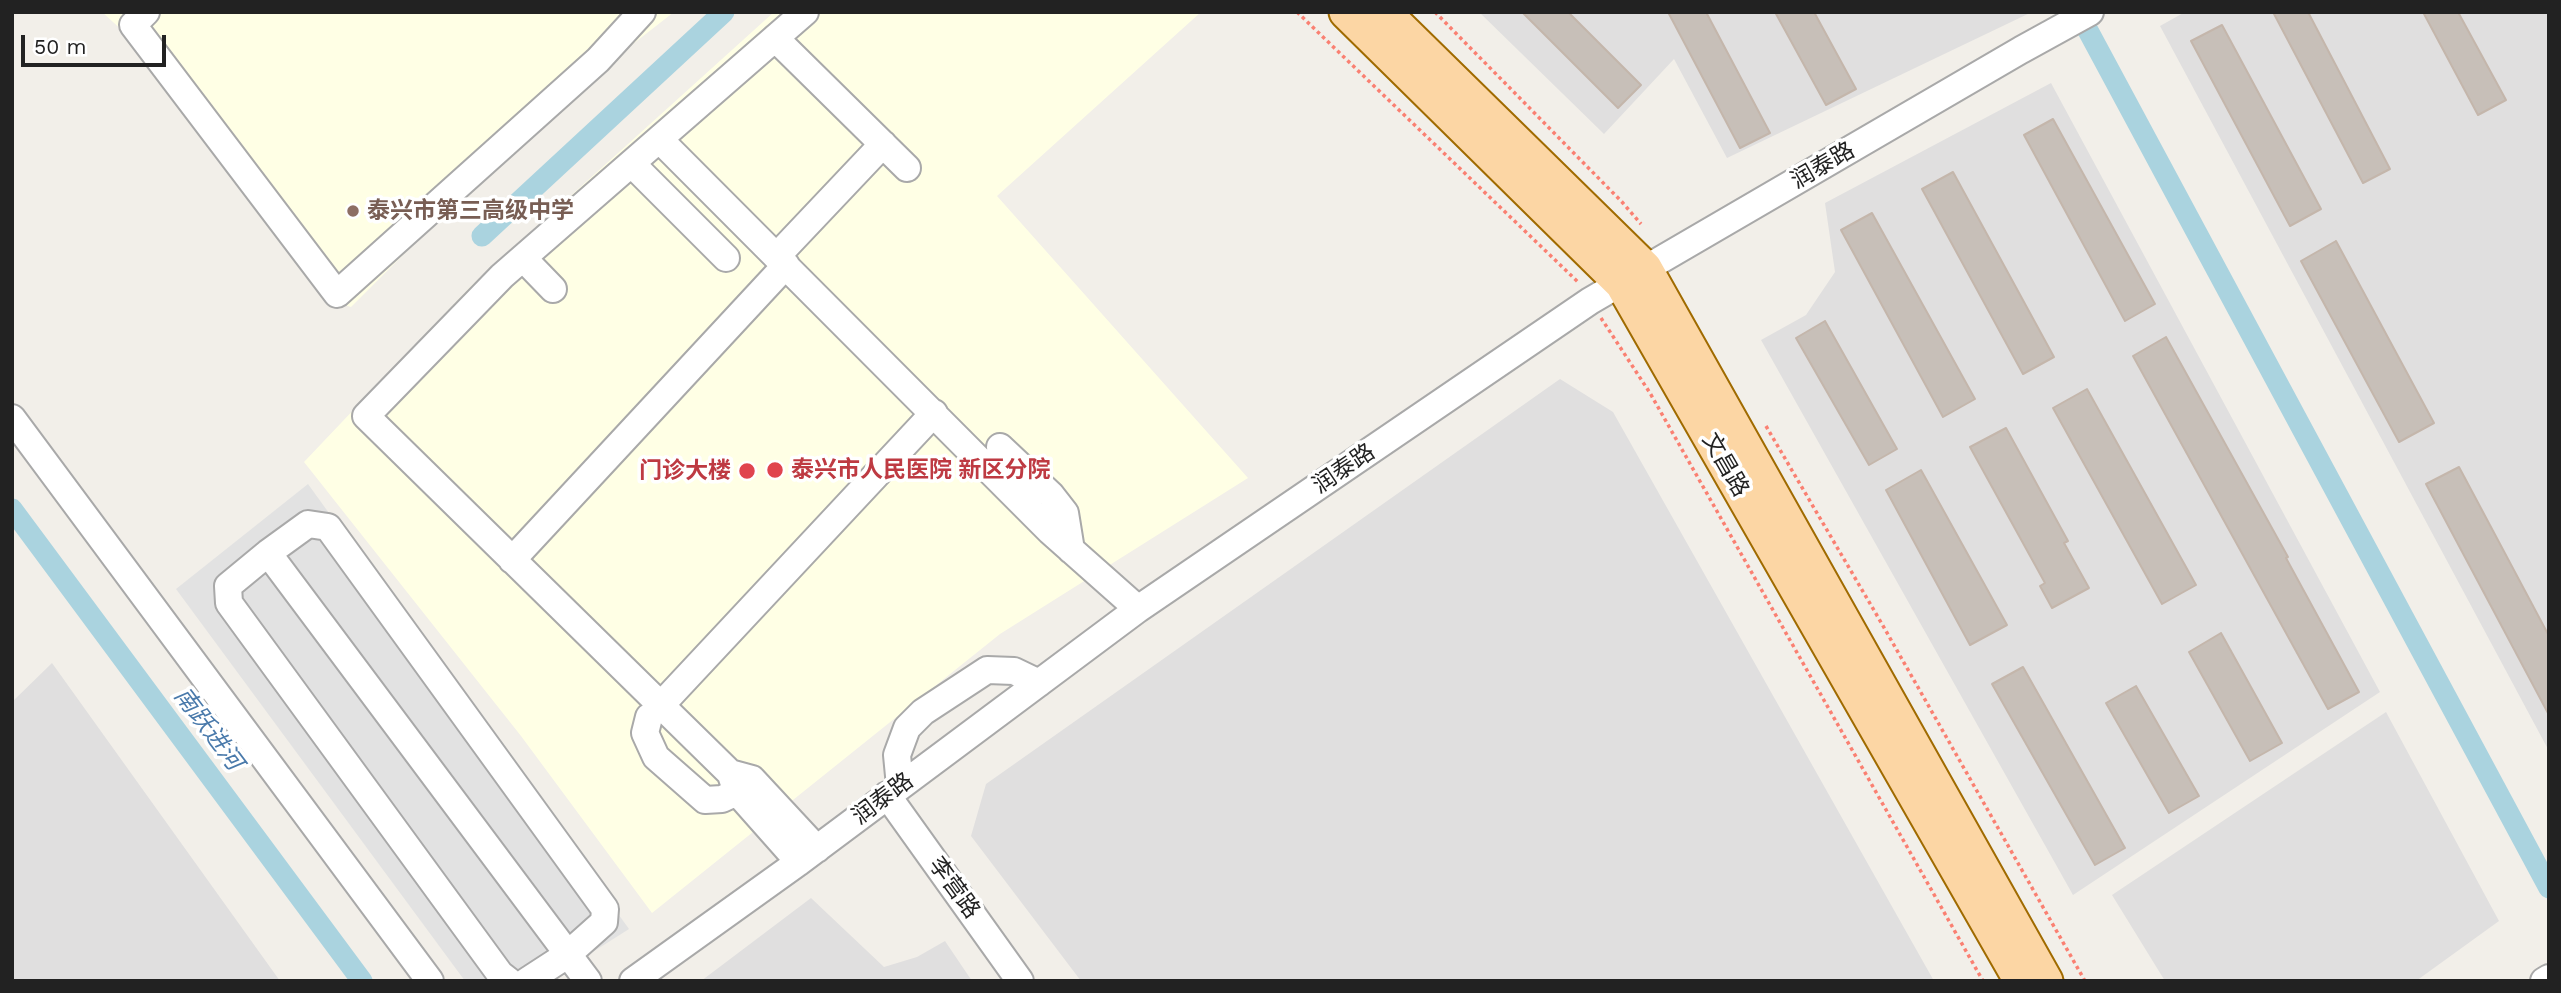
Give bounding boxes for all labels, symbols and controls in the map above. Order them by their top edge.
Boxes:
scale bar [24,21,170,65]
text: 50 m [34,34,86,59]
street label: 润泰路 [1786,137,1860,195]
place label: 泰兴市第三高级中学 [367,197,574,225]
marker: 泰兴市第三高级中学 [345,203,361,219]
street label: 文昌路 [1696,428,1754,502]
street label: 润泰路 [1308,438,1380,500]
place label: 泰兴市人民医院 新区分院 [791,456,1051,484]
place label: 门诊大楼 [639,457,731,485]
marker: 泰兴市人民医院 新区分院 [765,460,785,480]
marker: 门诊大楼 [737,461,757,481]
water label: 南跃进河 [168,682,248,776]
street label: 润泰路 [847,767,919,831]
street label: 李营路 [923,852,985,924]

